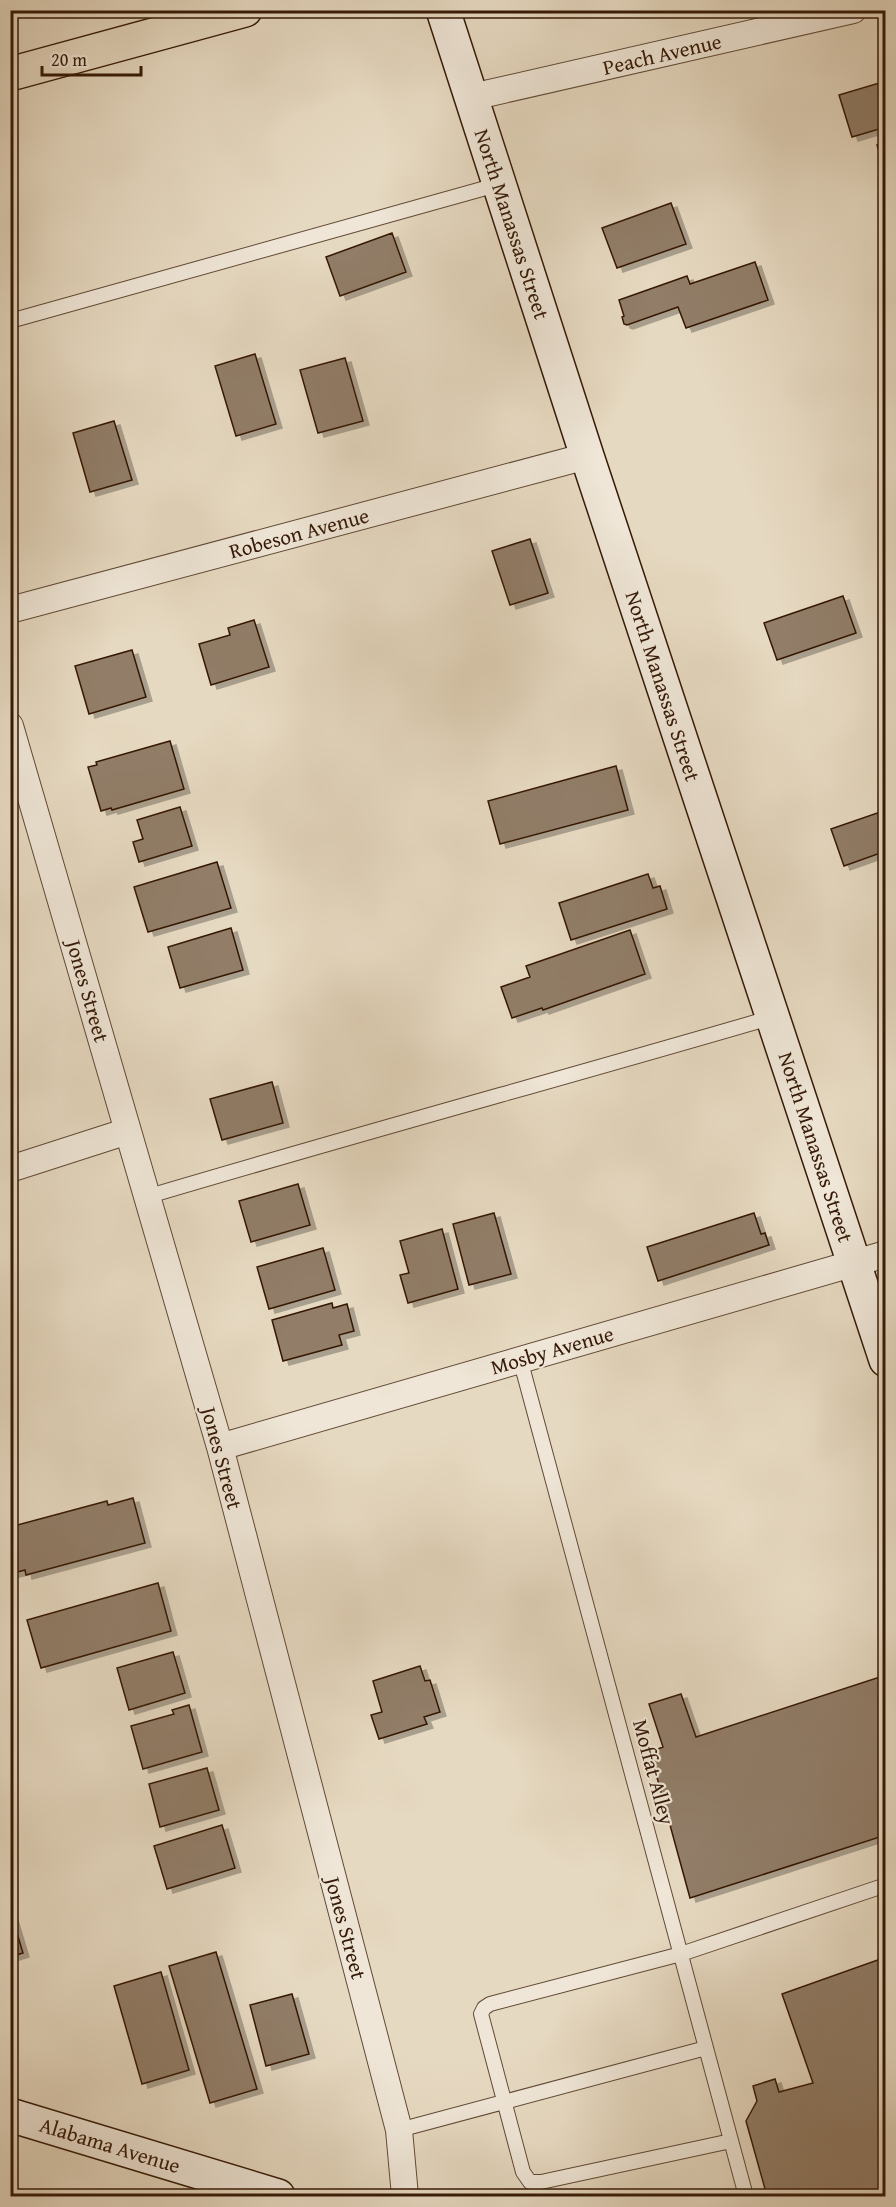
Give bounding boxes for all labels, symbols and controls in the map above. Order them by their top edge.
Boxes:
street label: Peach Avenue [600,25,725,83]
scale bar [42,39,141,77]
text: 20 m [51,46,87,73]
street label: North Manassas Street [467,125,558,324]
street label: Robeson Avenue [226,499,372,567]
street label: North Manassas Street [618,587,709,786]
street label: Jones Street [58,933,118,1046]
street label: North Manassas Street [771,1048,862,1247]
street label: Mosby Avenue [487,1318,617,1382]
street label: Jones Street [193,1400,251,1513]
street label: Moffat Alley [625,1716,683,1829]
street label: Jones Street [317,1870,375,1983]
street label: Alabama Avenue [36,2109,184,2181]

